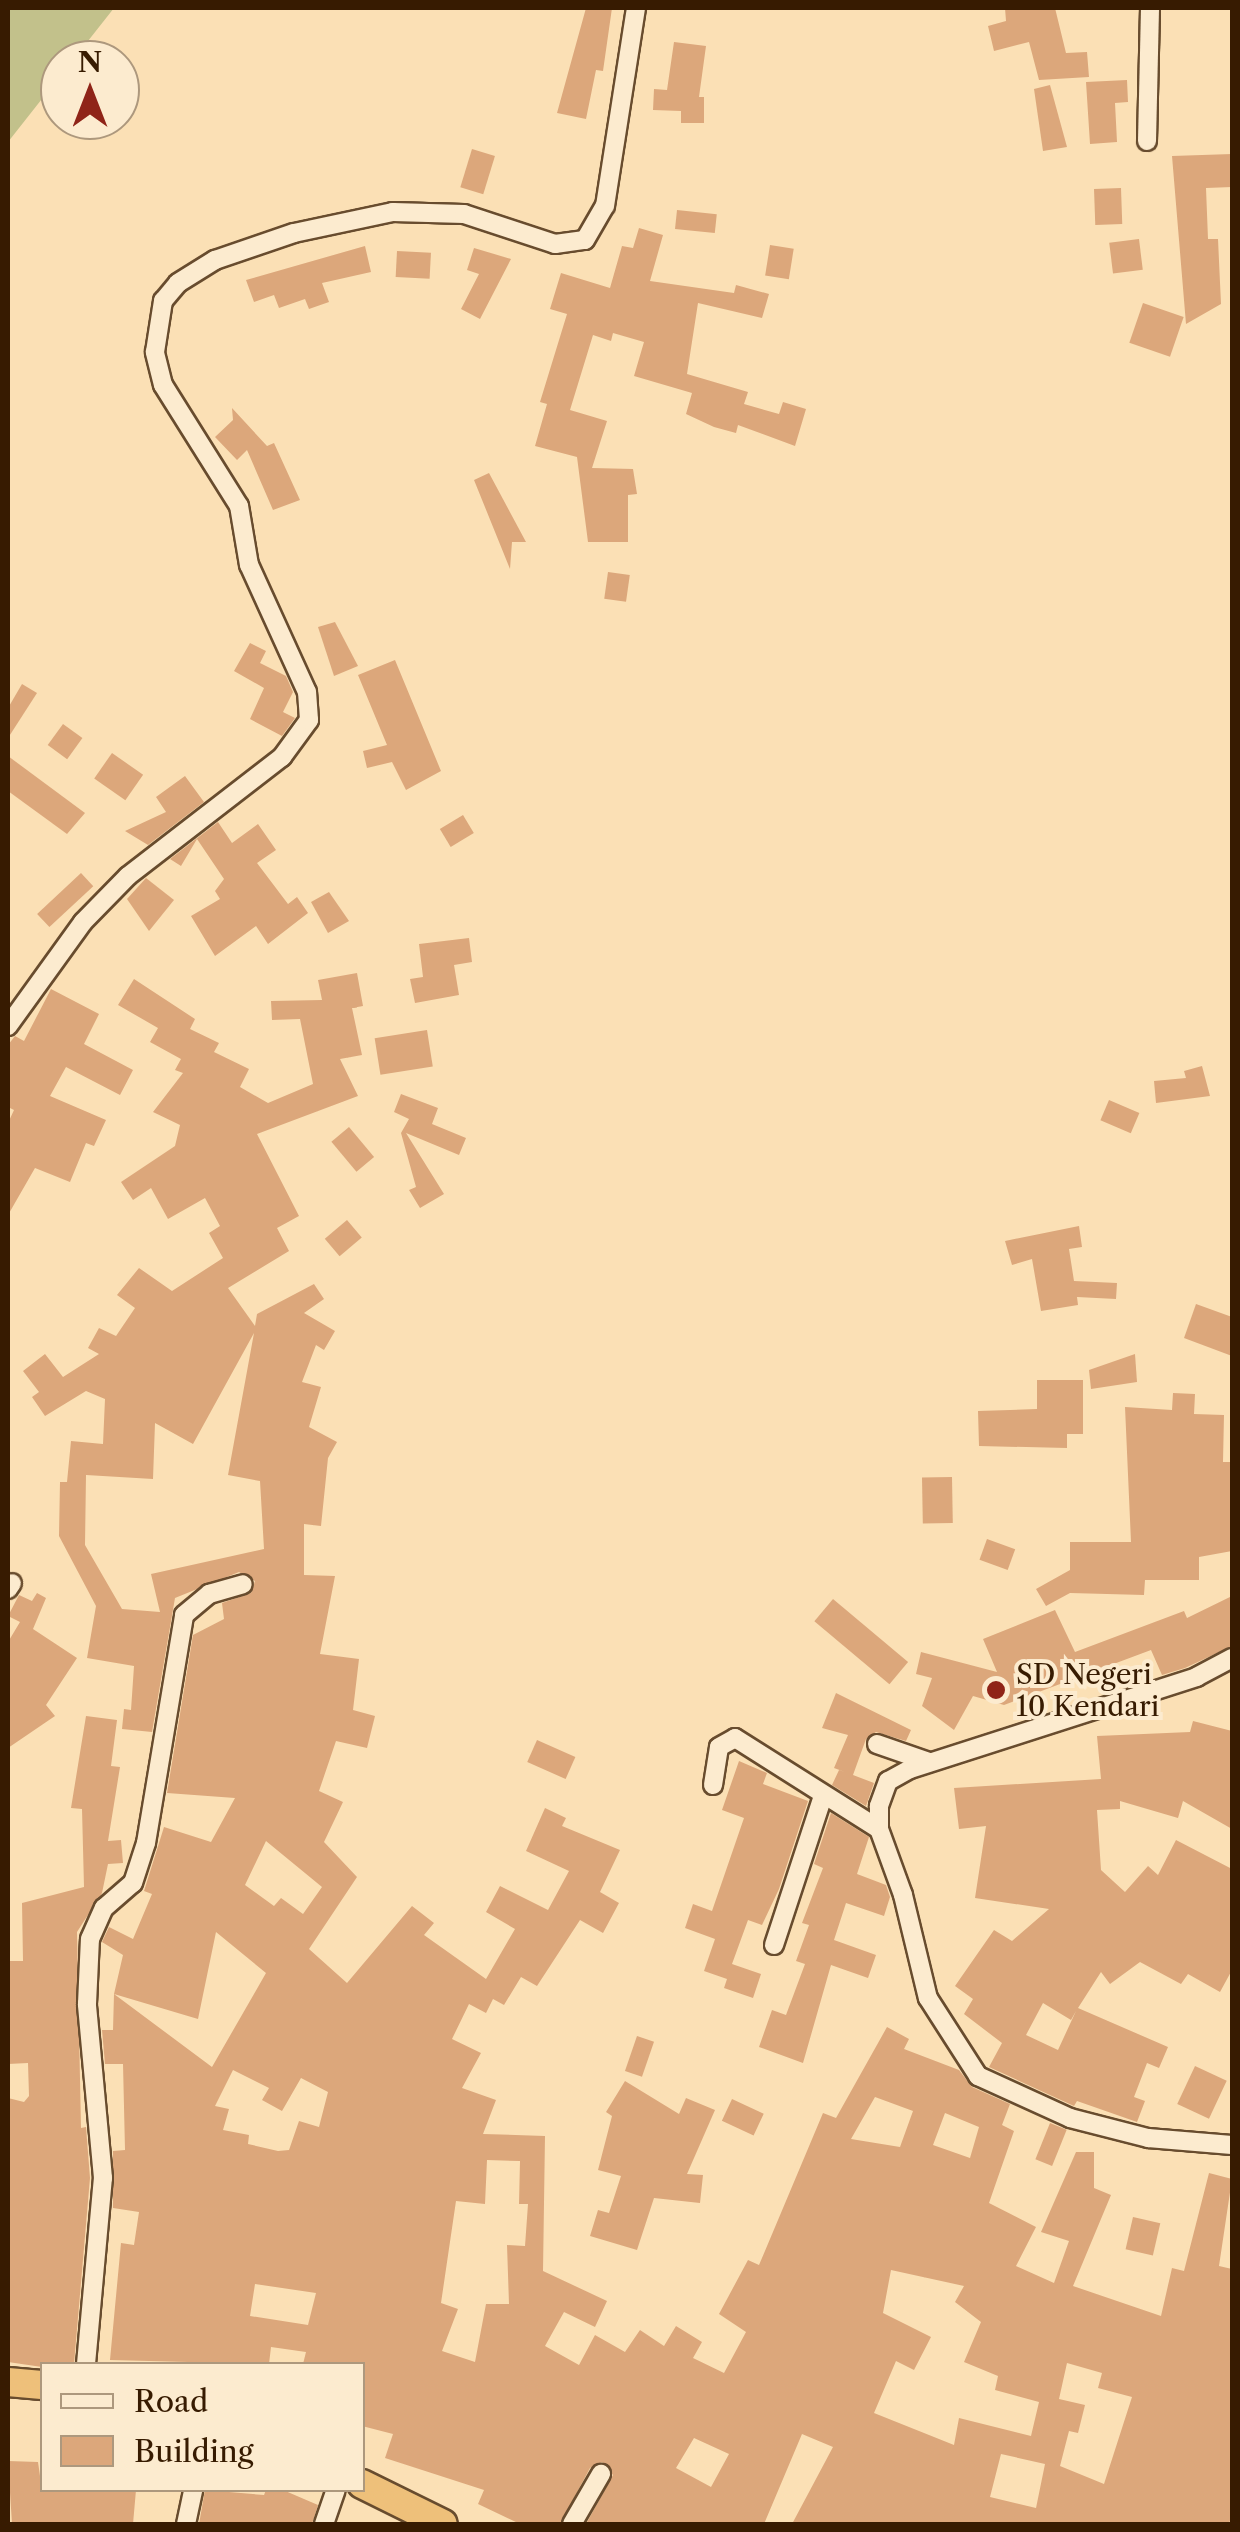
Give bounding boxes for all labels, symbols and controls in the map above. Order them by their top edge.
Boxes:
north arrow [40,40,140,140]
text: N [78,45,102,79]
place label: SD Negeri 10 Kendari [1016,1657,1159,1723]
marker: SD Negeri 10 Kendari [985,1679,1007,1701]
legend [40,2362,365,2492]
text: Road [134,2383,208,2420]
text: Building [134,2433,254,2470]

